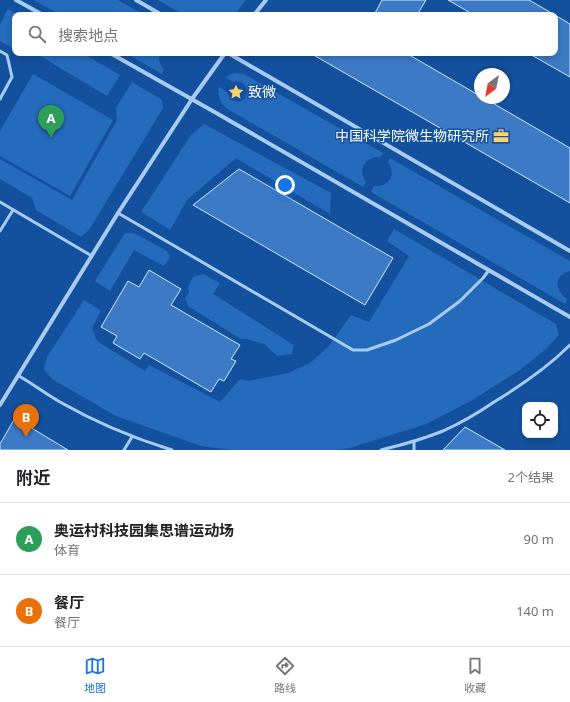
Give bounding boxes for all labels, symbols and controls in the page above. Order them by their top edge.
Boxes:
search box [12,12,558,56]
icon: search [26,23,48,45]
text: 搜索地点 [58,25,118,45]
north arrow [474,68,510,104]
place label: 致微 [248,82,276,101]
place icon: 致微 [227,83,245,101]
pin: A [38,105,64,138]
place label: 中国科学院微生物研究所 [335,126,489,145]
office icon: 中国科学院微生物研究所 [492,127,510,145]
your location [275,175,295,195]
map controls [522,402,558,438]
button: locate [522,402,558,438]
pin: B [13,404,39,437]
text: 附近 [16,466,50,489]
text: 2个结果 [508,468,554,486]
text: 奥运村科技园集思谱运动场 [54,520,234,540]
text: A [25,530,34,548]
text: 90 m [524,530,554,548]
text: 体育 [54,541,80,559]
text: 餐厅 [54,592,84,612]
text: B [25,602,33,620]
text: 140 m [516,602,554,620]
text: 餐厅 [54,613,80,631]
tab: 地图 [84,655,106,695]
tab: 路线 [274,655,296,695]
tab: 收藏 [464,655,486,695]

